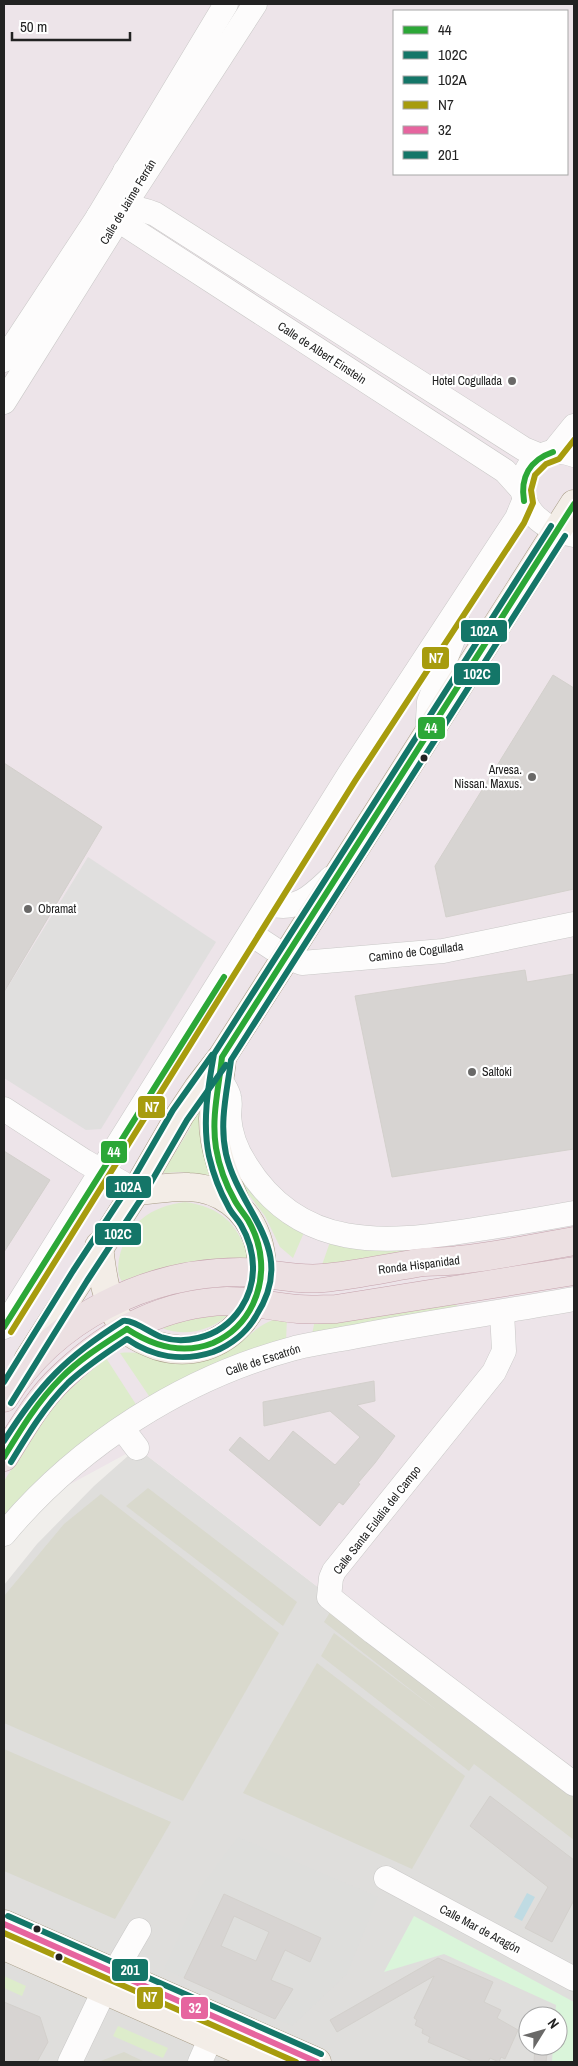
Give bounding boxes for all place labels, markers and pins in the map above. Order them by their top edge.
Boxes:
place label: Hotel Cogullada [432,373,503,389]
marker: Hotel Cogullada [506,375,518,387]
unlabelled marker [419,753,429,763]
place label: Arvesa. Nissan. Maxus. [454,762,522,792]
marker: Arvesa. Nissan. Maxus. [526,771,538,783]
place label: Obramat [38,901,77,917]
marker: Obramat [22,903,34,915]
place label: Saltoki [482,1064,512,1080]
marker: Saltoki [466,1066,478,1078]
unlabelled marker [32,1924,42,1934]
unlabelled marker [54,1952,64,1962]

